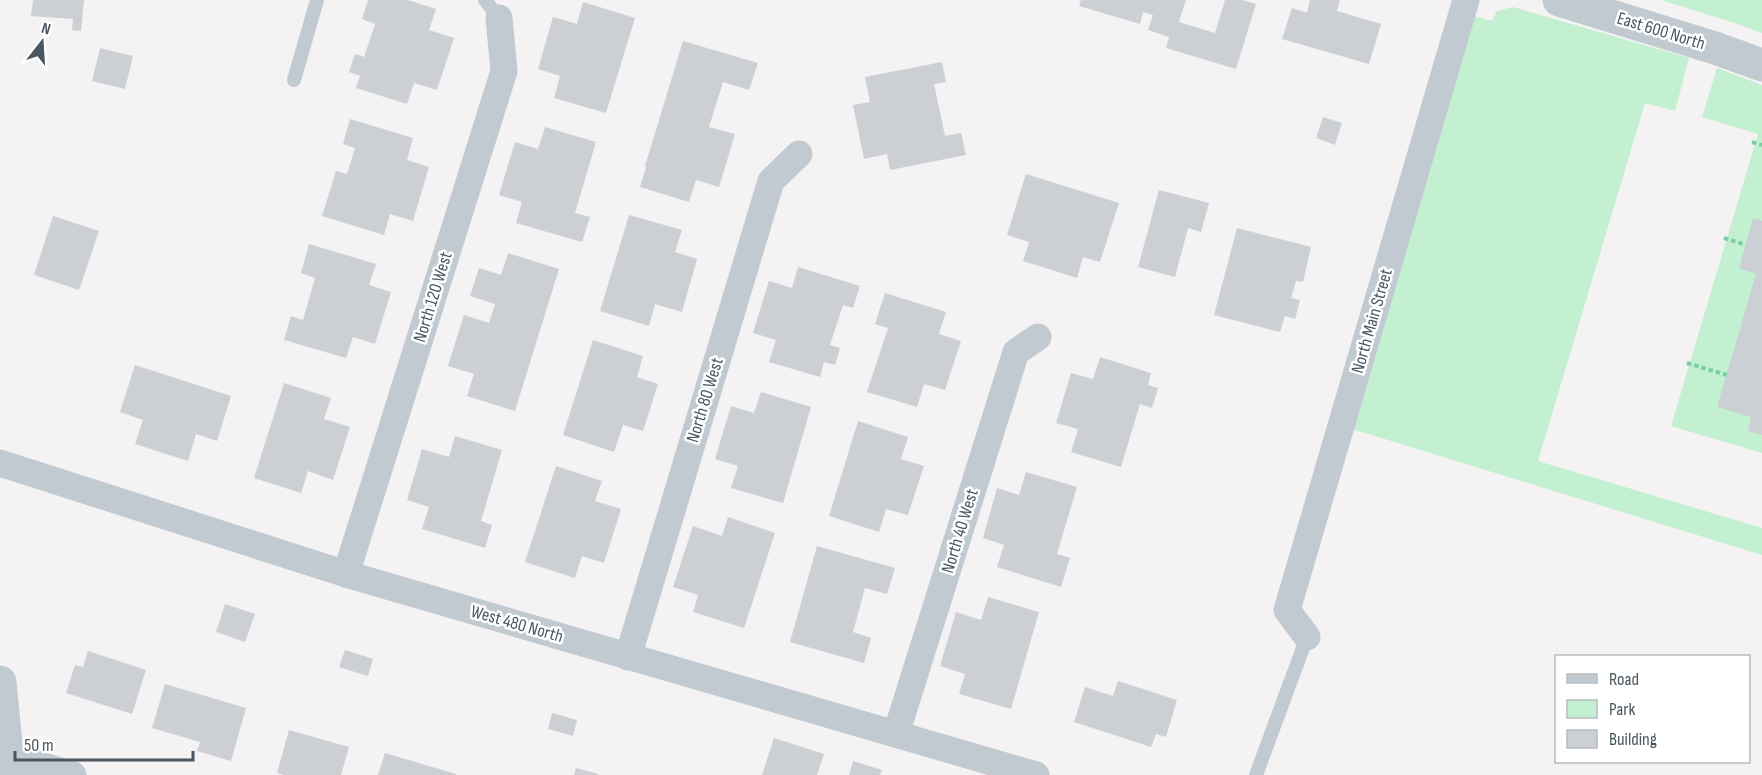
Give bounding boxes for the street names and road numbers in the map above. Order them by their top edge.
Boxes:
street label: East 600 North [1614,8,1708,54]
street label: North 120 West [409,249,457,345]
street label: North Main Street [1347,266,1397,376]
street label: North 80 West [682,355,728,445]
street label: North 40 West [937,486,983,576]
street label: West 480 North [468,601,566,647]

